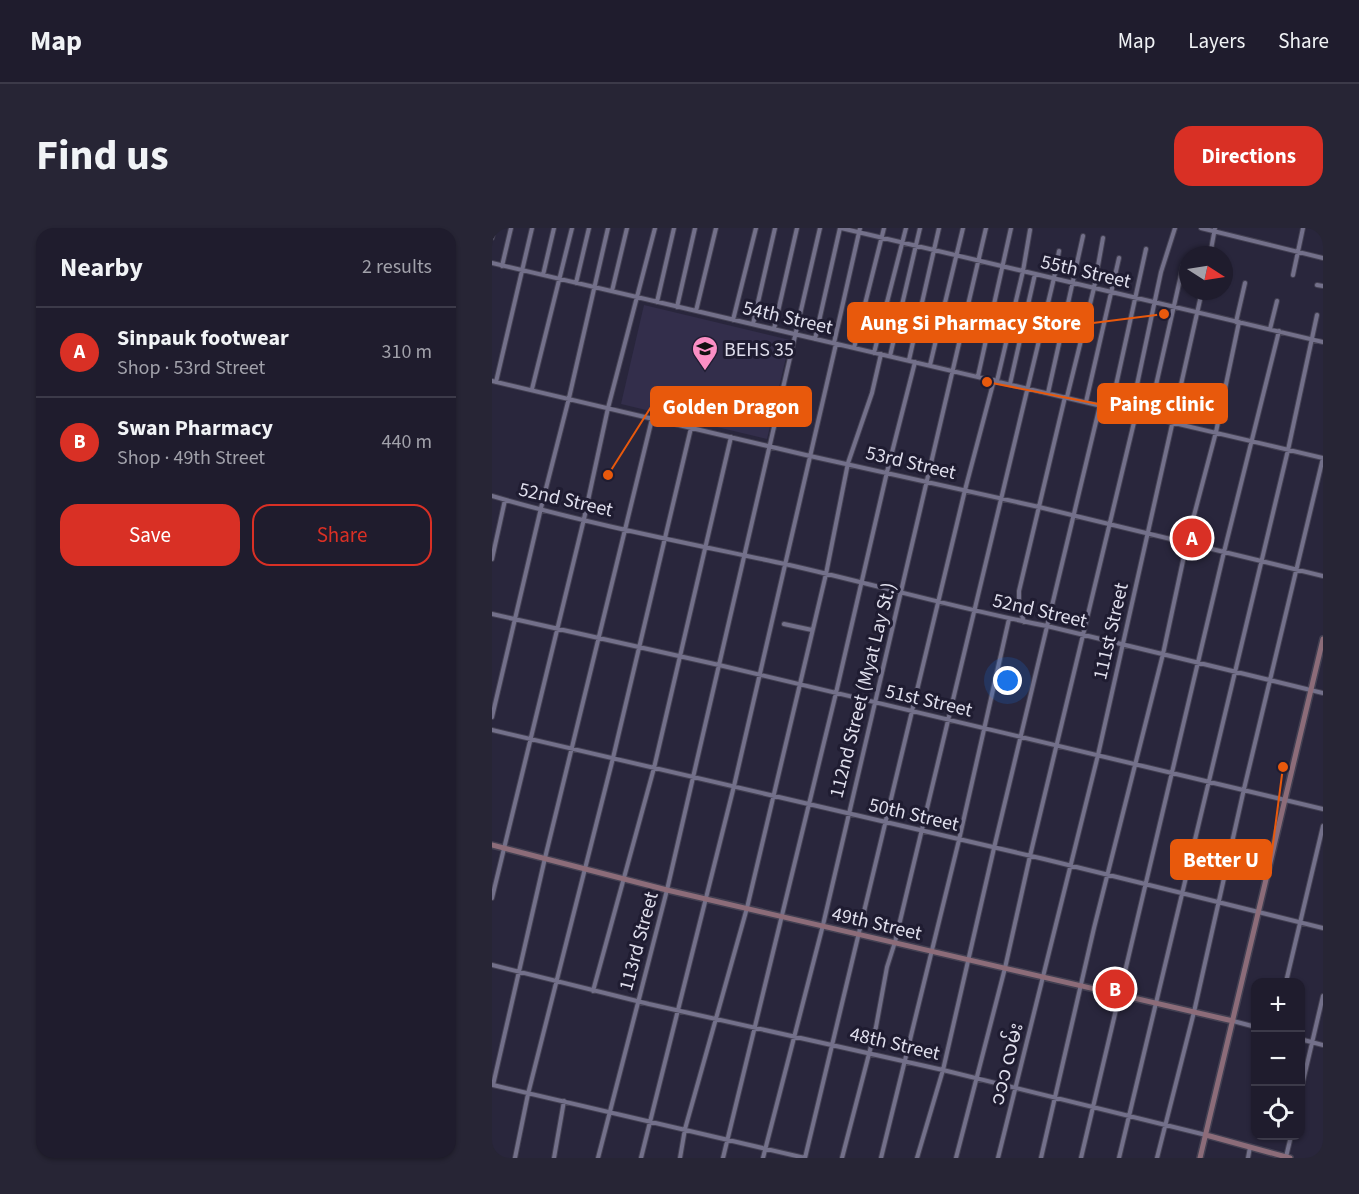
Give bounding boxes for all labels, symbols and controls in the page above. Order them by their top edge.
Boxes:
text: Map [30,21,82,61]
text: Map [1118,26,1155,56]
text: Layers [1188,26,1245,56]
text: Share [1278,26,1329,56]
text: Find us [36,126,169,186]
button: Directions [1174,126,1323,186]
north arrow [1179,246,1233,300]
street label: 55th Street [1038,248,1134,296]
text: Nearby [60,249,143,286]
text: 2 results [362,253,432,281]
street label: 54th Street [740,294,836,342]
callout: Aung Si Pharmacy Store [848,303,1093,342]
text: Aung Si Pharmacy Store [860,308,1081,338]
text: Sinpauk footwear [117,322,289,354]
school or university icon: BEHS 35 [690,334,720,372]
place label: BEHS 35 [724,336,794,364]
text: A [74,338,85,366]
text: 310 m [382,338,432,366]
text: Shop · 53rd Street [117,354,265,382]
callout: Paing clinic [1098,384,1227,423]
callout: Golden Dragon [651,387,811,426]
text: Paing clinic [1109,389,1215,419]
text: Golden Dragon [663,392,799,422]
text: Swan Pharmacy [117,412,273,444]
text: B [73,428,86,456]
text: 440 m [382,428,432,456]
street label: 53rd Street [863,439,959,487]
text: Shop · 49th Street [117,444,265,472]
street label: 52nd Street [516,476,616,524]
button: Save [60,504,240,566]
button: Share [252,504,432,566]
pin: A [1172,516,1212,560]
street label: 112nd Street (Myat Lay St.) [823,579,903,801]
street label: 111st Street [1086,580,1136,682]
street label: 52nd Street [990,587,1090,635]
your location [993,666,1022,695]
street label: 51st Street [882,677,975,725]
street label: 50th Street [866,791,962,839]
callout: Better U [1171,840,1271,879]
text: Better U [1183,845,1259,875]
street label: 113rd Street [612,888,666,994]
street label: 49th Street [829,900,925,948]
pin: B [1096,966,1134,1011]
map controls [1251,978,1305,1140]
button: + [1251,978,1305,1032]
street label: 48th Street [847,1020,943,1068]
street label: ၁၁၁ လမ်း [982,1020,1031,1109]
button: − [1251,1032,1305,1086]
button: locate [1251,1086,1305,1140]

